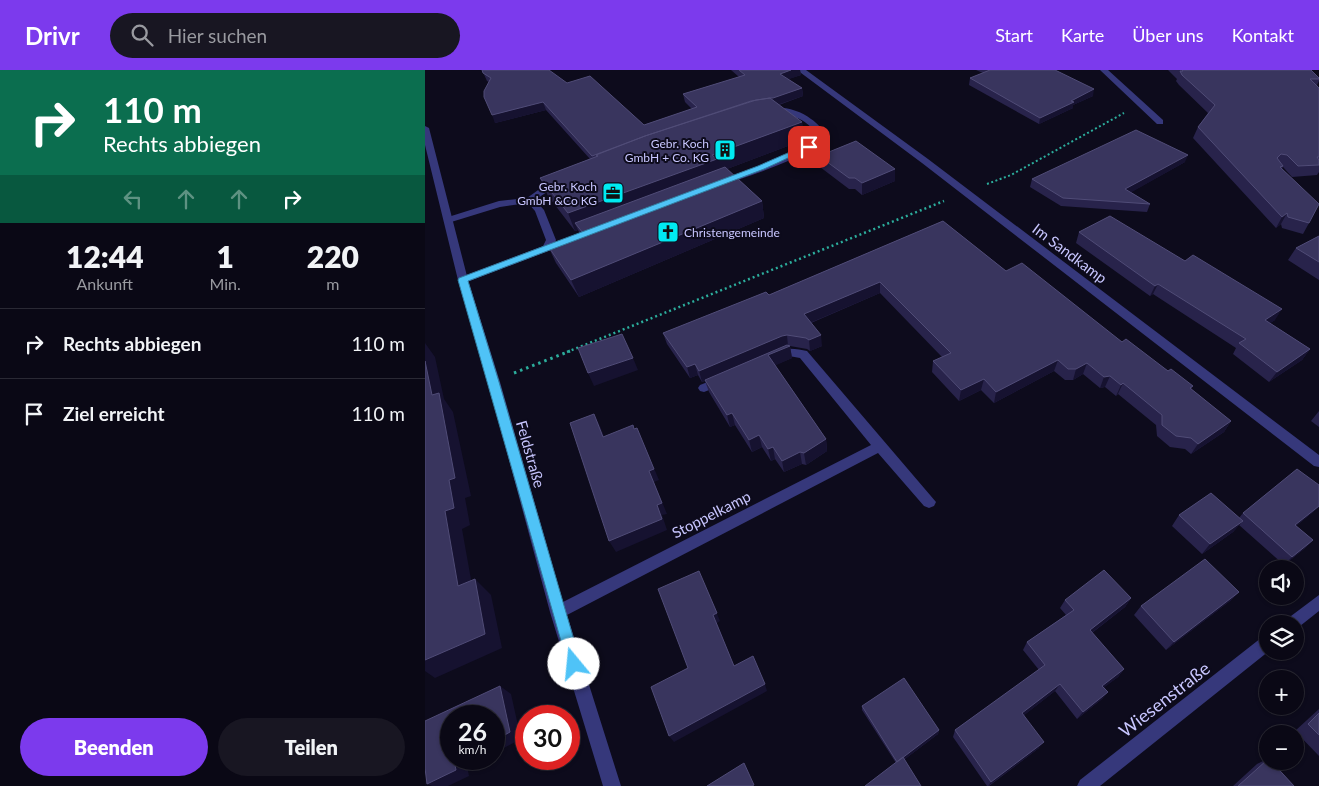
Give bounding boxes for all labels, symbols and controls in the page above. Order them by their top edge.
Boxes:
search box [110,13,460,58]
text: Drivr [25,21,80,50]
icon: search [128,21,156,49]
text: Hier suchen [168,24,267,47]
text: Start [995,24,1033,46]
text: Karte [1061,24,1104,46]
text: Über uns [1132,24,1204,46]
text: Kontakt [1232,24,1294,46]
text: 110 m [103,88,202,130]
icon: right [20,90,85,155]
pin [788,126,830,168]
text: Rechts abbiegen [103,130,261,157]
icon: arrive [795,133,823,161]
place label: Gebr. Koch GmbH + Co. KG [625,136,709,165]
building icon: Gebr. Koch GmbH + Co. KG [713,138,737,162]
place label: Gebr. Koch GmbH &Co KG [517,179,597,208]
office icon: Gebr. Koch GmbH &Co KG [601,181,625,205]
icon: left [119,185,147,213]
icon: ahead [172,185,200,213]
icon: ahead [225,185,253,213]
icon: right [278,185,306,213]
street label: Im Sandkamp [1029,219,1111,287]
church icon: Christengemeinde [656,220,680,244]
place label: Christengemeinde [684,225,780,240]
text: 12:44 [66,238,144,274]
text: 1 [216,238,234,274]
text: 220 [307,238,359,274]
text: Ankunft [77,274,133,293]
text: Min. [210,274,241,293]
text: m [326,274,339,293]
icon: right [20,330,48,358]
text: Rechts abbiegen [63,332,201,355]
text: 110 m [351,332,405,355]
icon: arrive [20,400,48,428]
text: Ziel erreicht [63,402,165,425]
text: 110 m [351,402,405,425]
street label: Feldstraße [513,418,549,490]
street label: Stoppelkamp [669,487,753,541]
map controls [1259,560,1304,770]
button: sound [1259,560,1304,605]
button: layers [1259,615,1304,660]
position arrow [547,637,599,689]
street label: Wiesenstraße [1114,657,1214,741]
button: + [1259,670,1304,715]
speed limit sign: 30 [515,705,580,770]
text: 26 [458,716,487,746]
button: Beenden [20,718,208,776]
button: Teilen [218,718,405,776]
button: − [1259,725,1304,770]
text: km/h [458,742,487,757]

